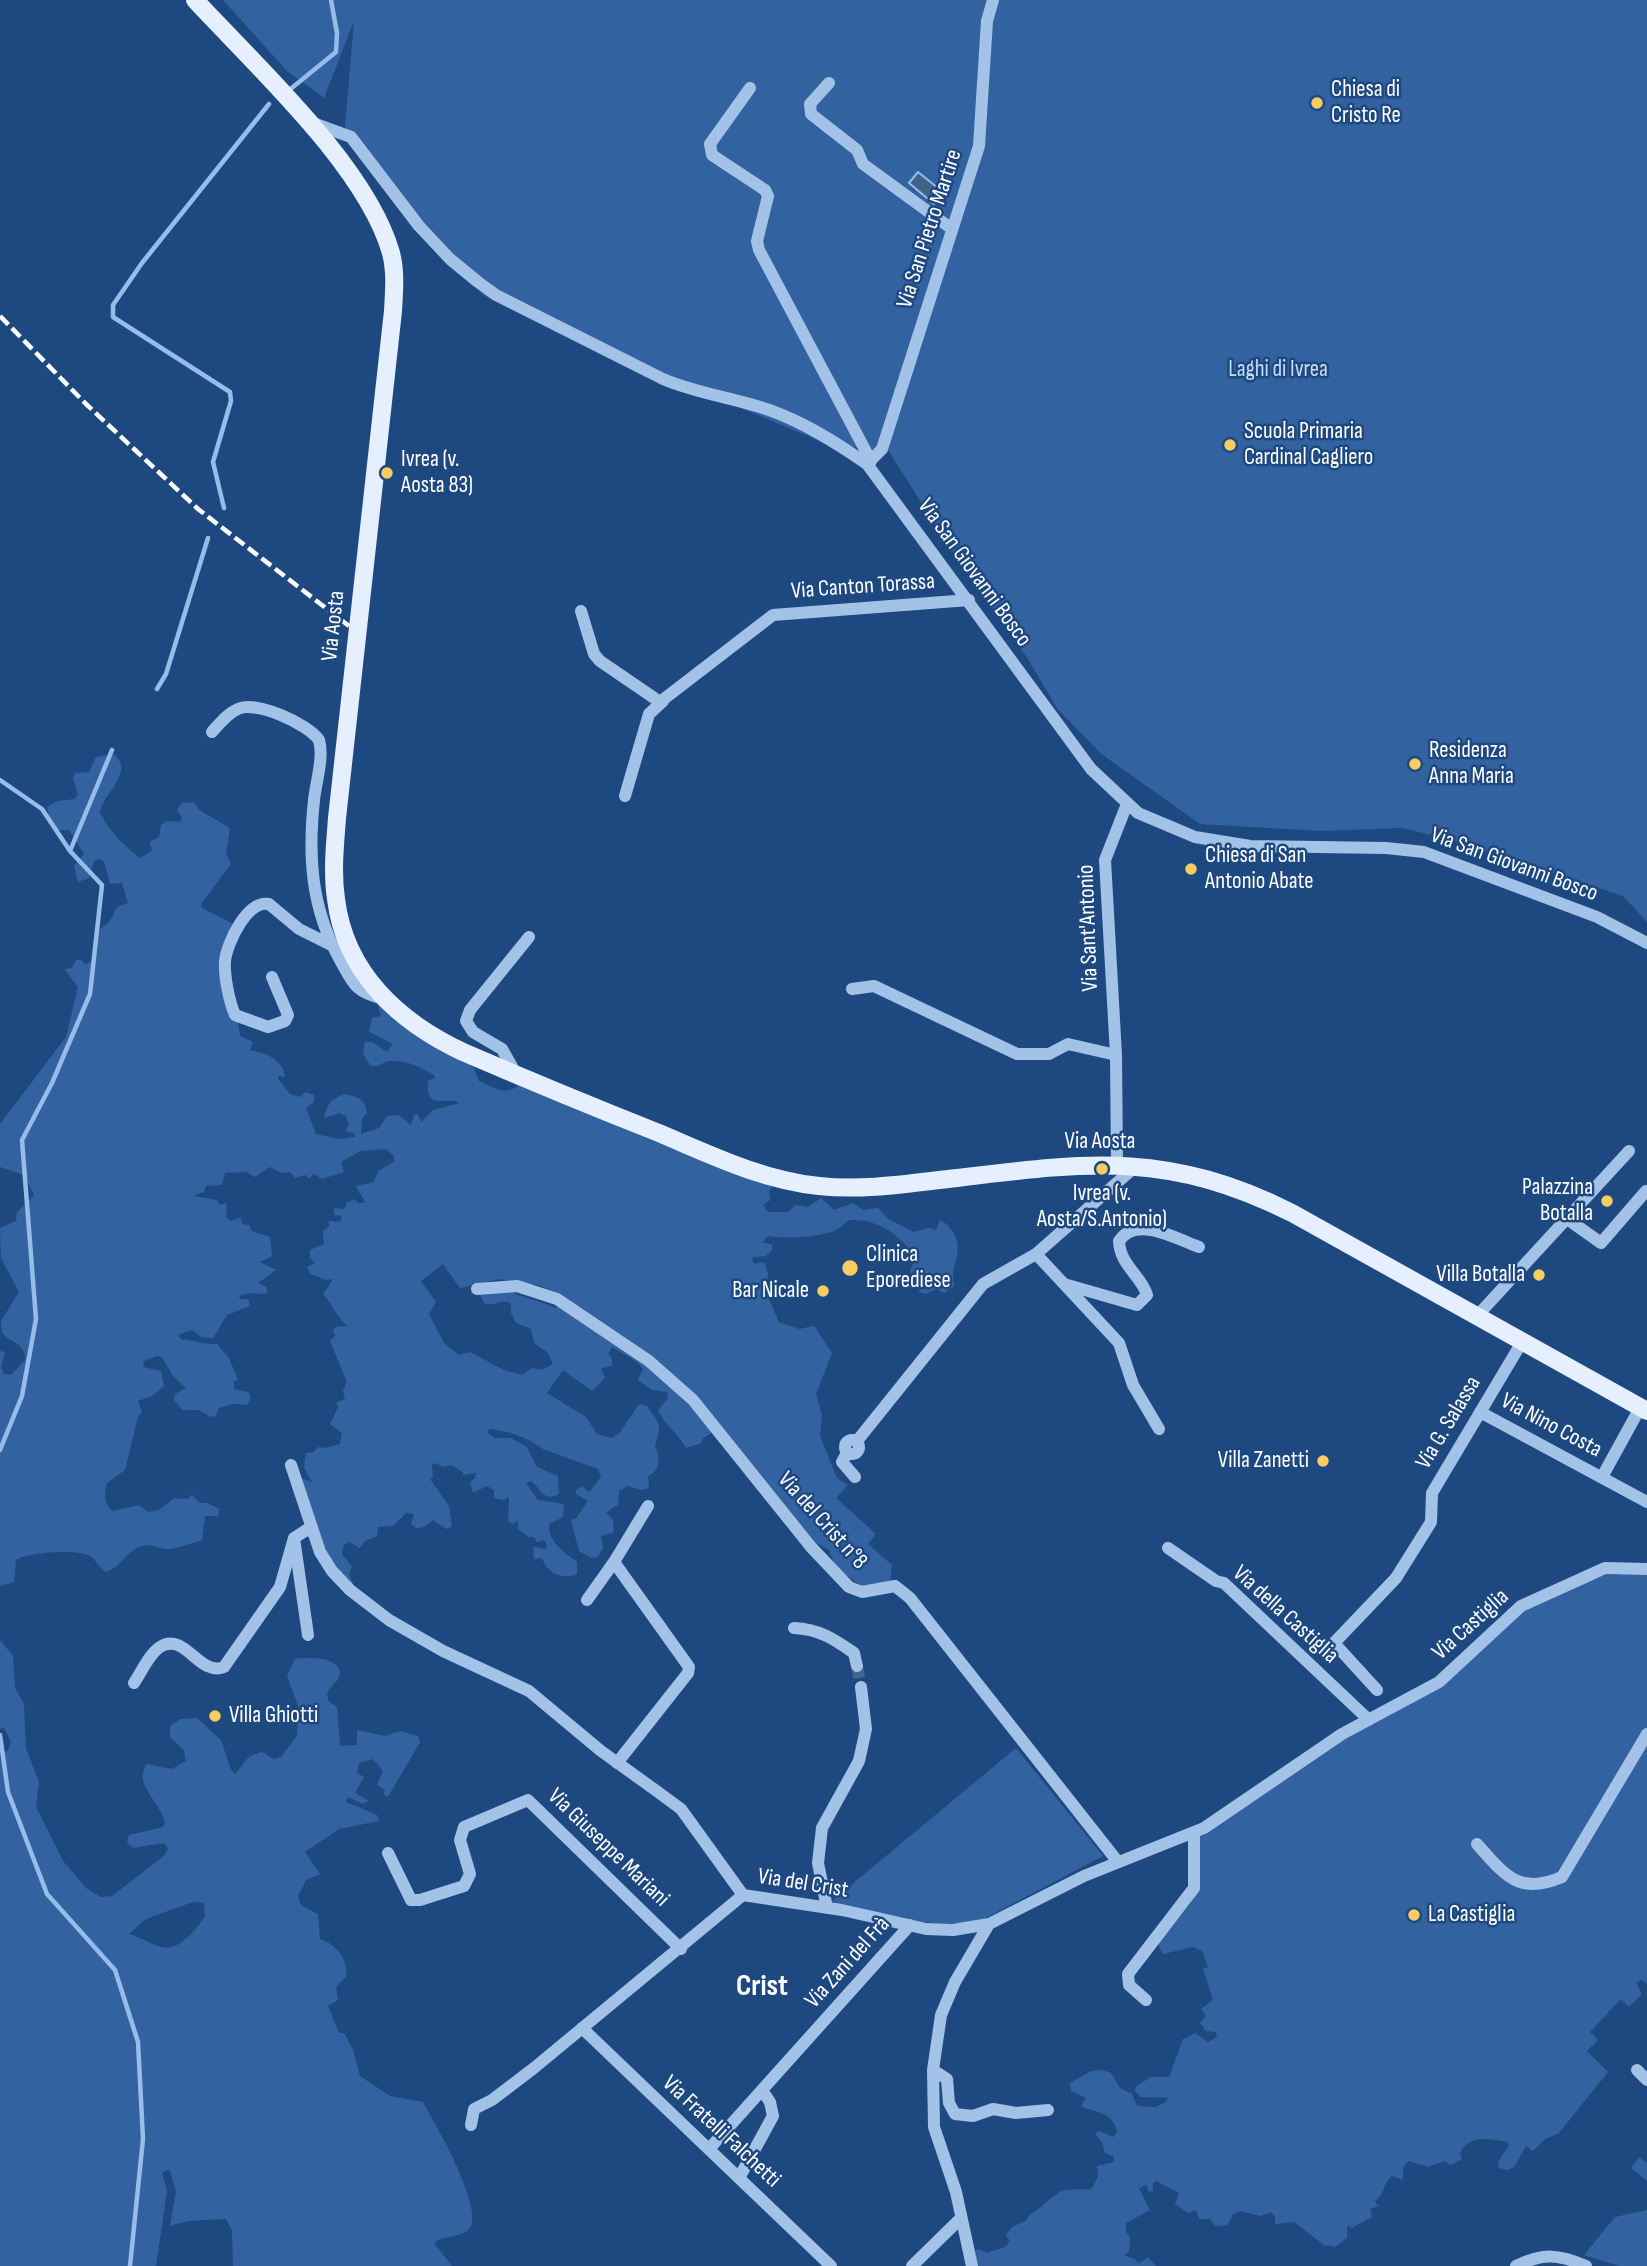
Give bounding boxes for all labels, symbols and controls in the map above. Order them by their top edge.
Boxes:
place label: Chiesa di Cristo Re [1331,76,1401,130]
marker: Chiesa di Cristo Re [1309,95,1325,111]
street label: Via San Pietro Martire [891,146,969,312]
park label: Laghi di Ivrea [1228,356,1328,384]
place label: Scuola Primaria Cardinal Cagliero [1244,418,1373,472]
marker: Scuola Primaria Cardinal Cagliero [1222,437,1238,453]
place label: Ivrea (v. Aosta 83) [401,446,473,500]
marker: Ivrea (v. Aosta 83) [379,465,395,481]
street label: Via San Giovanni Bosco [911,494,1037,652]
street label: Via Canton Torassa [790,568,936,606]
street label: Via Aosta [317,589,351,663]
place label: Residenza Anna Maria [1429,737,1514,791]
marker: Residenza Anna Maria [1407,756,1423,772]
street label: Via San Giovanni Bosco [1426,822,1602,908]
place label: Chiesa di San Antonio Abate [1205,842,1314,896]
marker: Chiesa di San Antonio Abate [1183,861,1199,877]
street label: Via Sant'Antonio [1073,864,1105,992]
street label: Via Aosta [1065,1128,1135,1156]
marker: Ivrea (v. Aosta/S.Antonio) [1094,1161,1110,1177]
place label: Palazzina Botalla [1522,1174,1593,1228]
place label: Ivrea (v. Aosta/S.Antonio) [1037,1180,1167,1234]
marker: Palazzina Botalla [1599,1193,1615,1209]
place label: Clinica Eporediese [866,1241,951,1295]
marker: Clinica Eporediese [840,1258,860,1278]
place label: Villa Botalla [1436,1261,1525,1289]
marker: Villa Botalla [1531,1267,1547,1283]
place label: Bar Nicale [732,1277,809,1305]
marker: Bar Nicale [815,1283,831,1299]
street label: Via G. Salassa [1411,1372,1487,1474]
street label: Via Nino Costa [1496,1388,1606,1464]
place label: Villa Zanetti [1218,1447,1309,1475]
marker: Villa Zanetti [1315,1453,1331,1469]
street label: Via del Crist n°8 [771,1467,873,1575]
street label: Via della Castiglia [1226,1560,1344,1670]
street label: Via Castiglia [1427,1584,1515,1666]
place label: Villa Ghiotti [229,1702,318,1730]
marker: Villa Ghiotti [207,1708,223,1724]
street label: Via Giuseppe Mariani [541,1783,675,1913]
street label: Via del Crist [756,1863,850,1905]
place label: La Castiglia [1428,1901,1515,1929]
marker: La Castiglia [1406,1907,1422,1923]
street label: Via Zani del Frà [800,1912,896,2014]
district label: Crist [736,1969,788,2005]
street label: Via Fratelli Falchetti [656,2070,786,2194]

